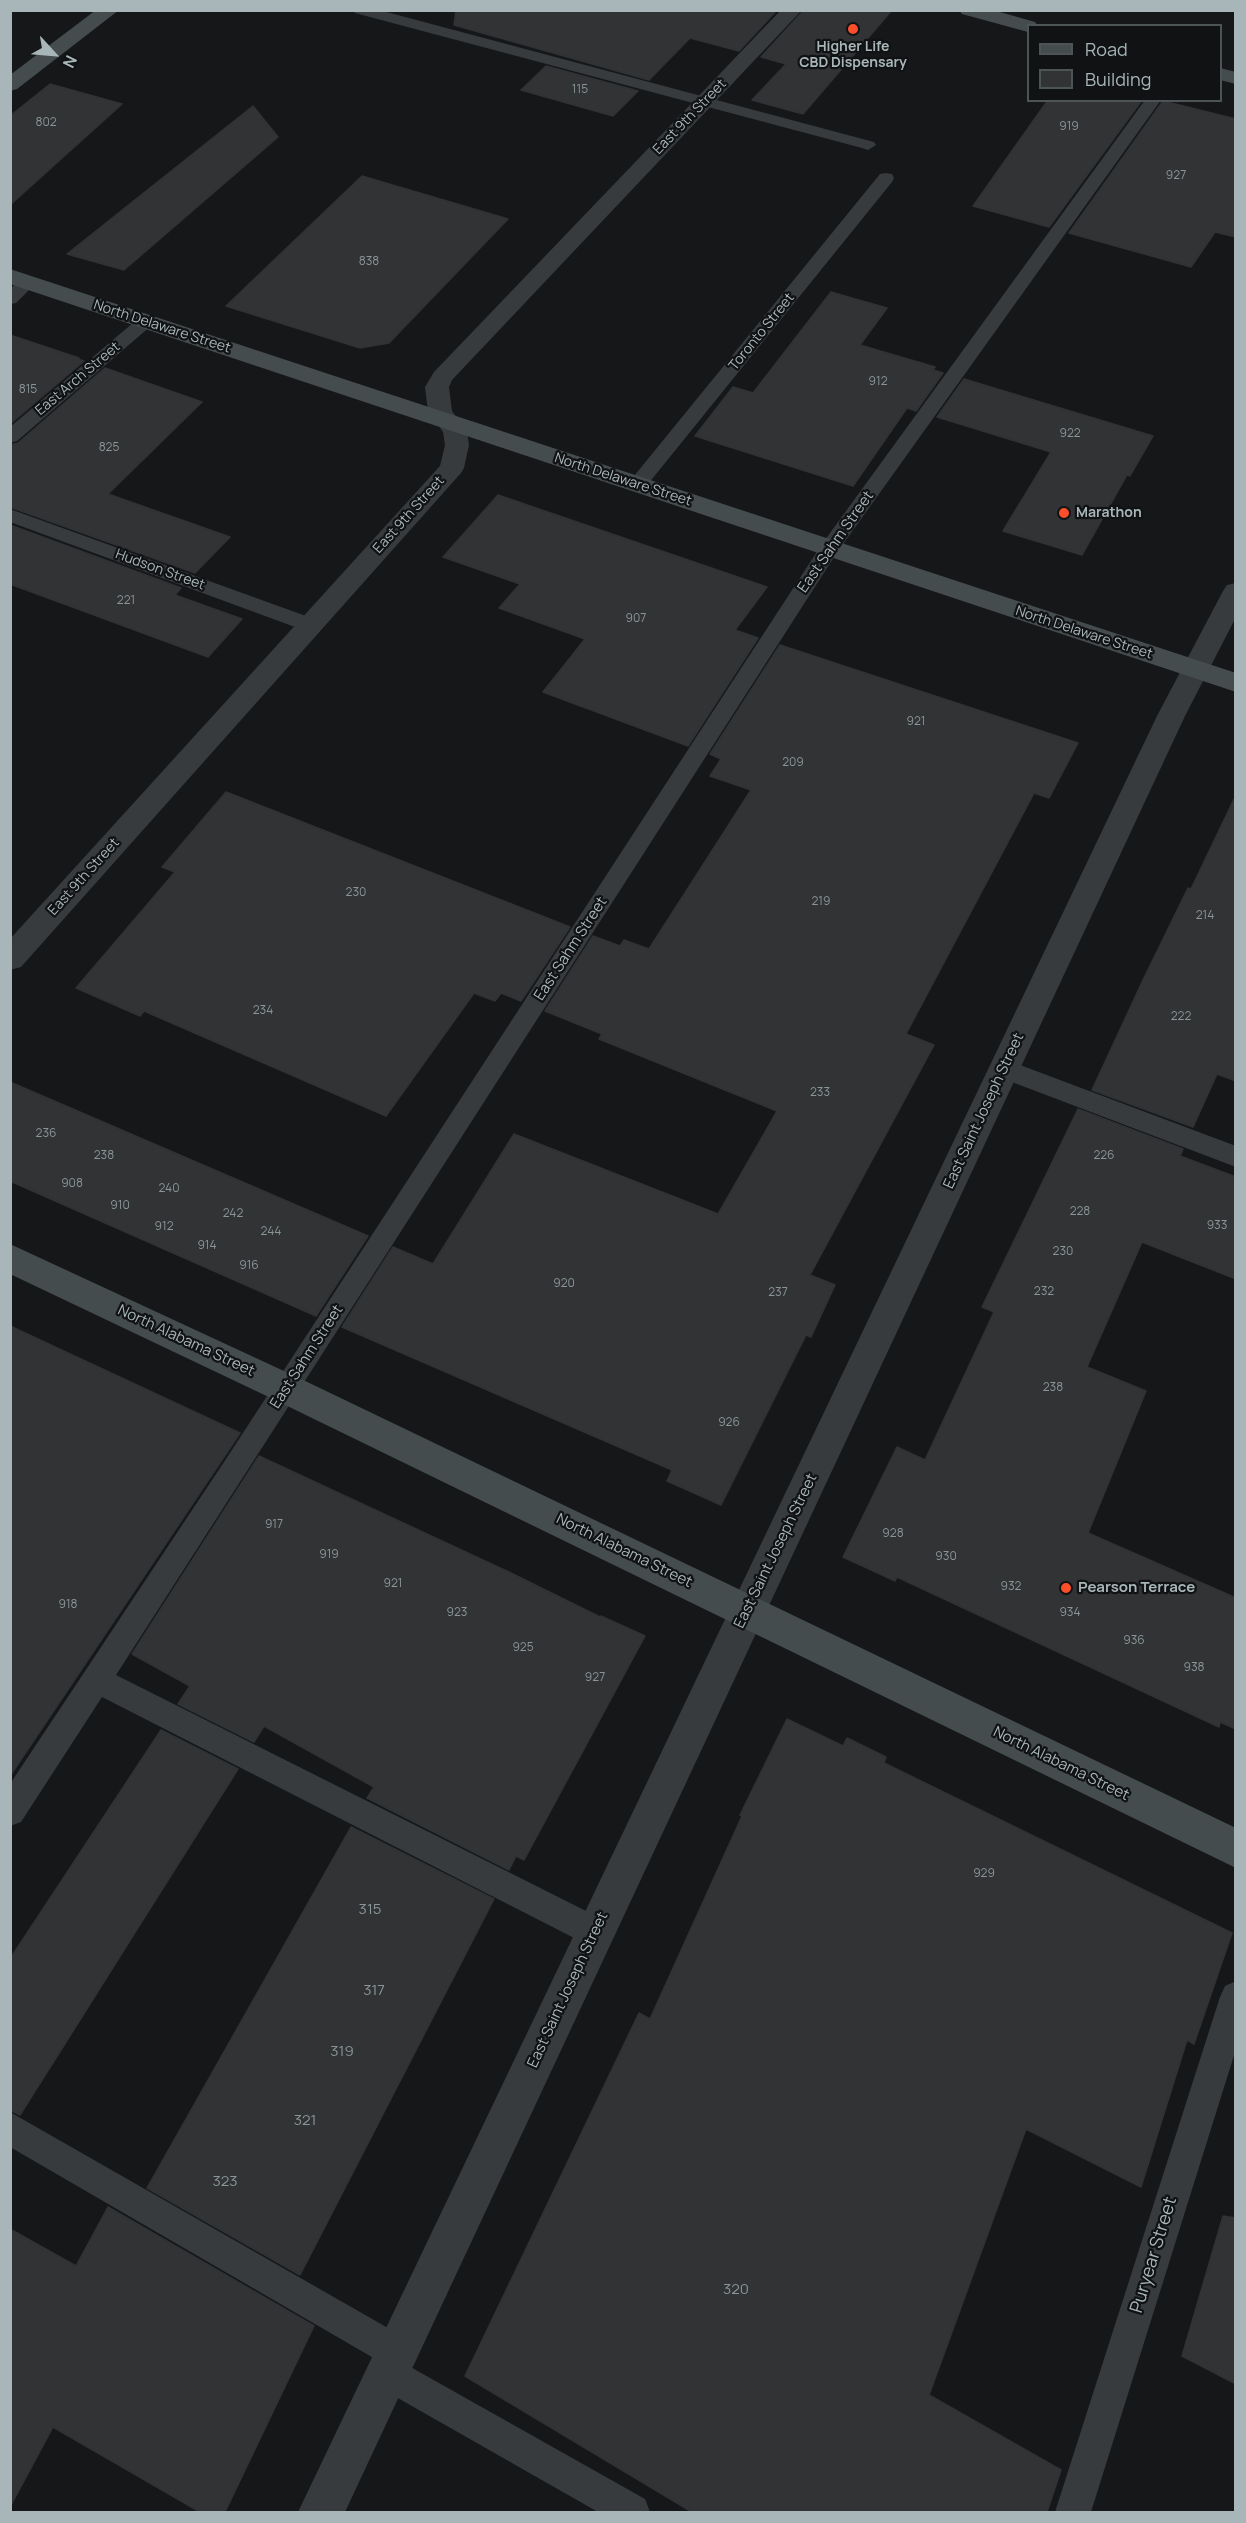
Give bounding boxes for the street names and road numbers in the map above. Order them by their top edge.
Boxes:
street label: East 9th Street [650,76,730,158]
street label: Toronto Street [726,290,798,374]
street label: North Delaware Street [91,297,233,357]
street label: East Arch Street [32,339,124,419]
street label: North Delaware Street [552,450,694,510]
street label: East 9th Street [370,473,448,557]
street label: East Sahm Street [794,488,878,596]
street label: Hudson Street [113,546,207,594]
street label: North Delaware Street [1013,603,1155,663]
street label: East 9th Street [45,835,123,919]
street label: East Sahm Street [531,894,611,1004]
street label: East Saint Joseph Street [940,1030,1028,1192]
street label: North Alabama Street [115,1301,257,1381]
street label: East Sahm Street [267,1302,347,1412]
street label: East Saint Joseph Street [731,1471,821,1631]
street label: North Alabama Street [553,1510,695,1592]
street label: North Alabama Street [990,1723,1132,1805]
street label: East Saint Joseph Street [524,1909,612,2071]
street label: Puryear Street [1126,2194,1182,2316]

